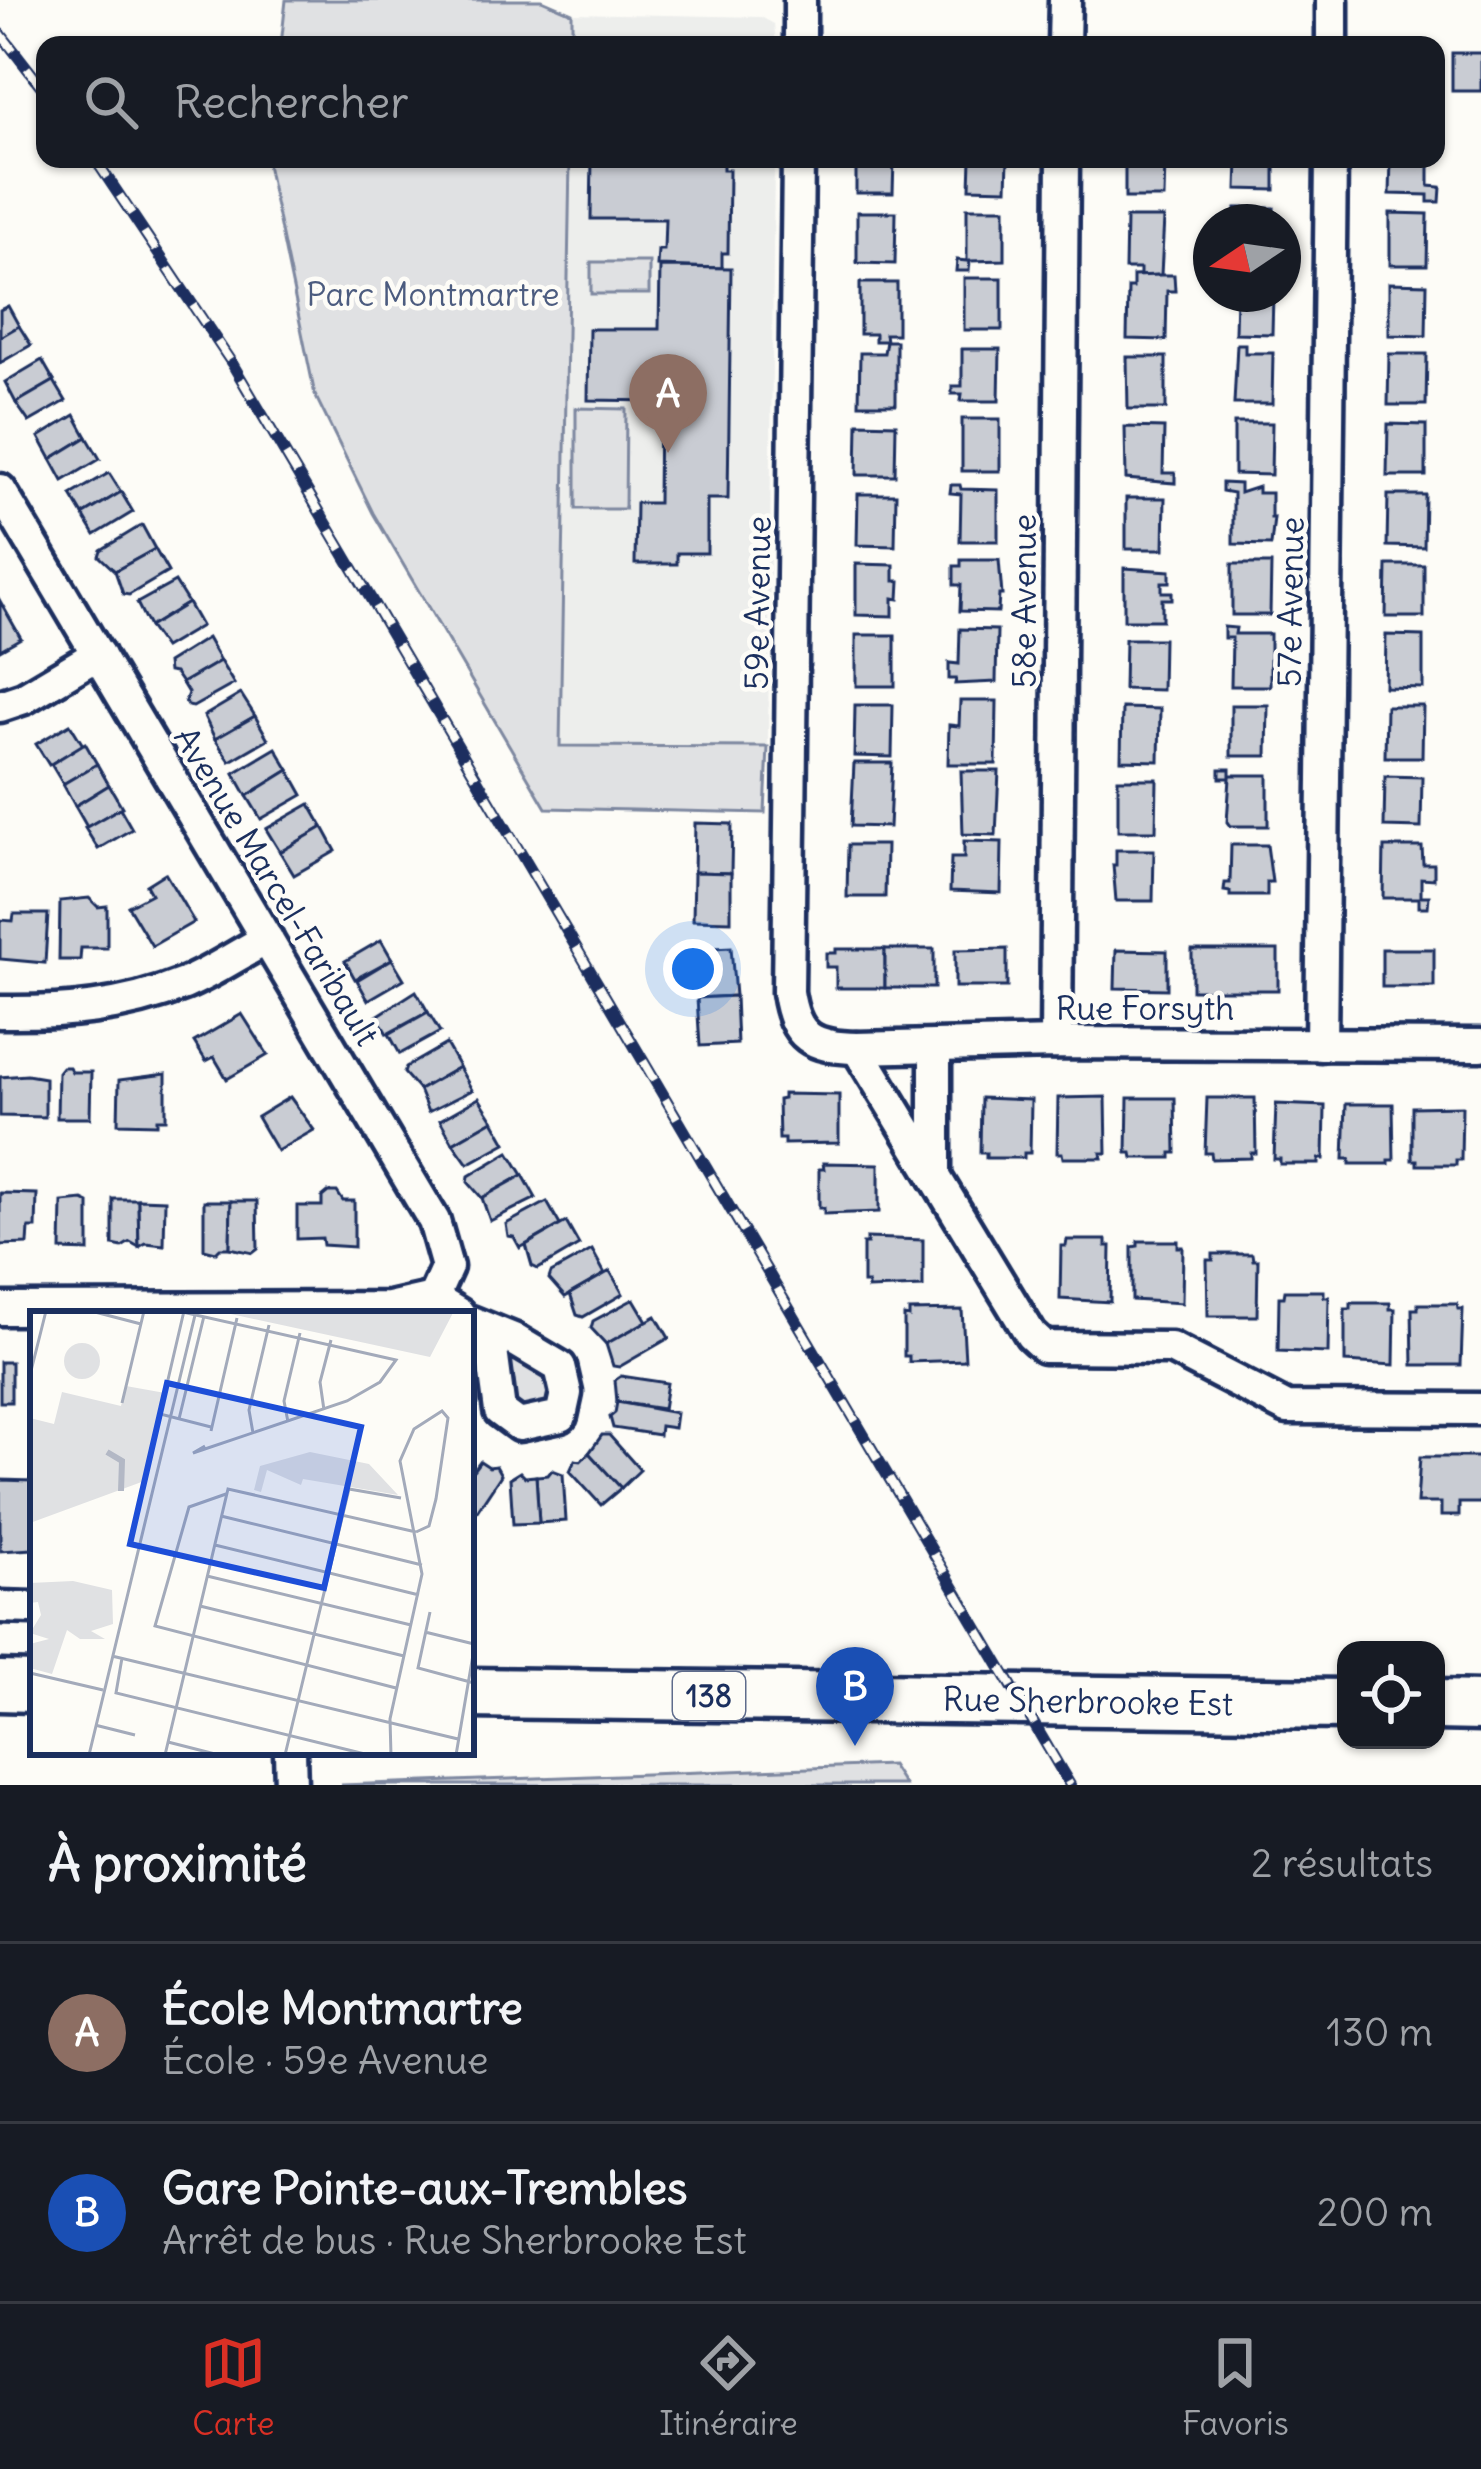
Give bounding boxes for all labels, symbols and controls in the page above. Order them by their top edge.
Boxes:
search box [36,36,1445,168]
icon: search [78,69,144,135]
text: Rechercher [174,74,409,130]
north arrow [1193,204,1301,312]
park label: Parc Montmartre [306,273,560,315]
pin: A [629,354,707,453]
street label: 58e Avenue [1003,514,1045,688]
street label: 59e Avenue [734,516,780,690]
street label: 57e Avenue [1268,516,1312,688]
street label: Avenue Marcel-Faribault [165,719,389,1053]
your location [663,939,723,999]
street label: Rue Forsyth [1056,987,1234,1029]
inset map [30,1311,474,1755]
map controls [1337,1641,1445,1749]
button: locate [1337,1641,1445,1749]
pin: B [816,1647,894,1746]
road number: 138 [673,1672,745,1720]
street label: Rue Sherbrooke Est [942,1677,1234,1725]
text: À proximité [48,1831,307,1895]
text: 2 résultats [1251,1839,1433,1888]
text: École Montmartre [162,1980,523,2036]
text: A [74,2008,100,2057]
text: 130 m [1326,2008,1433,2057]
text: École · 59e Avenue [162,2036,489,2085]
text: Gare Pointe-aux-Trembles [162,2160,687,2216]
text: B [74,2188,100,2237]
text: 200 m [1317,2188,1433,2237]
text: Arrêt de bus · Rue Sherbrooke Est [162,2216,747,2265]
tab: Carte [192,2330,275,2444]
tab: Itinéraire [659,2330,798,2444]
tab: Favoris [1182,2330,1289,2444]

